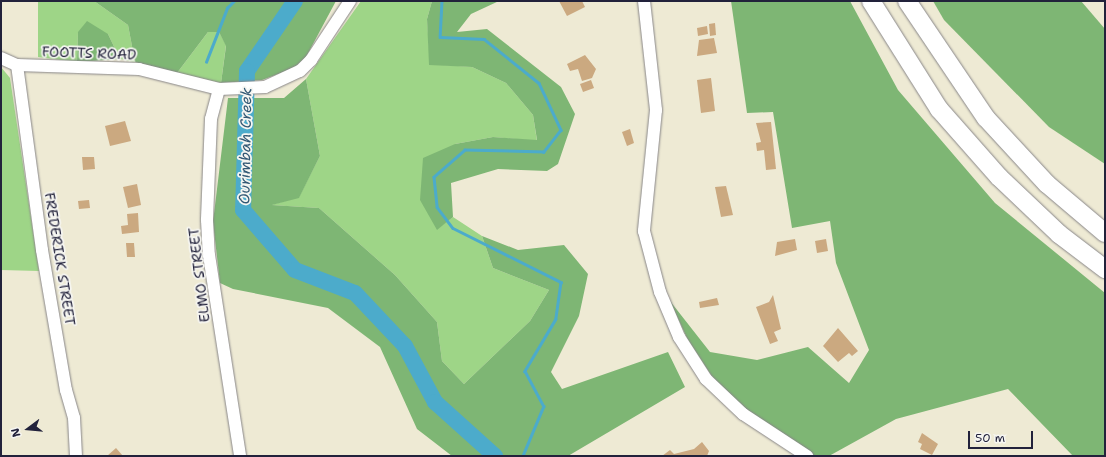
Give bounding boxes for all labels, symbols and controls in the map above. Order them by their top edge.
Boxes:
street label: FOOTTS ROAD [41,43,137,63]
water label: Ourimbah Creek [236,87,256,205]
street label: FREDERICK STREET [41,191,79,327]
street label: ELMO STREET [185,227,213,323]
north arrow [8,409,48,449]
scale bar [970,423,1035,449]
text: N [8,426,24,439]
text: 50 m [975,430,1005,446]

